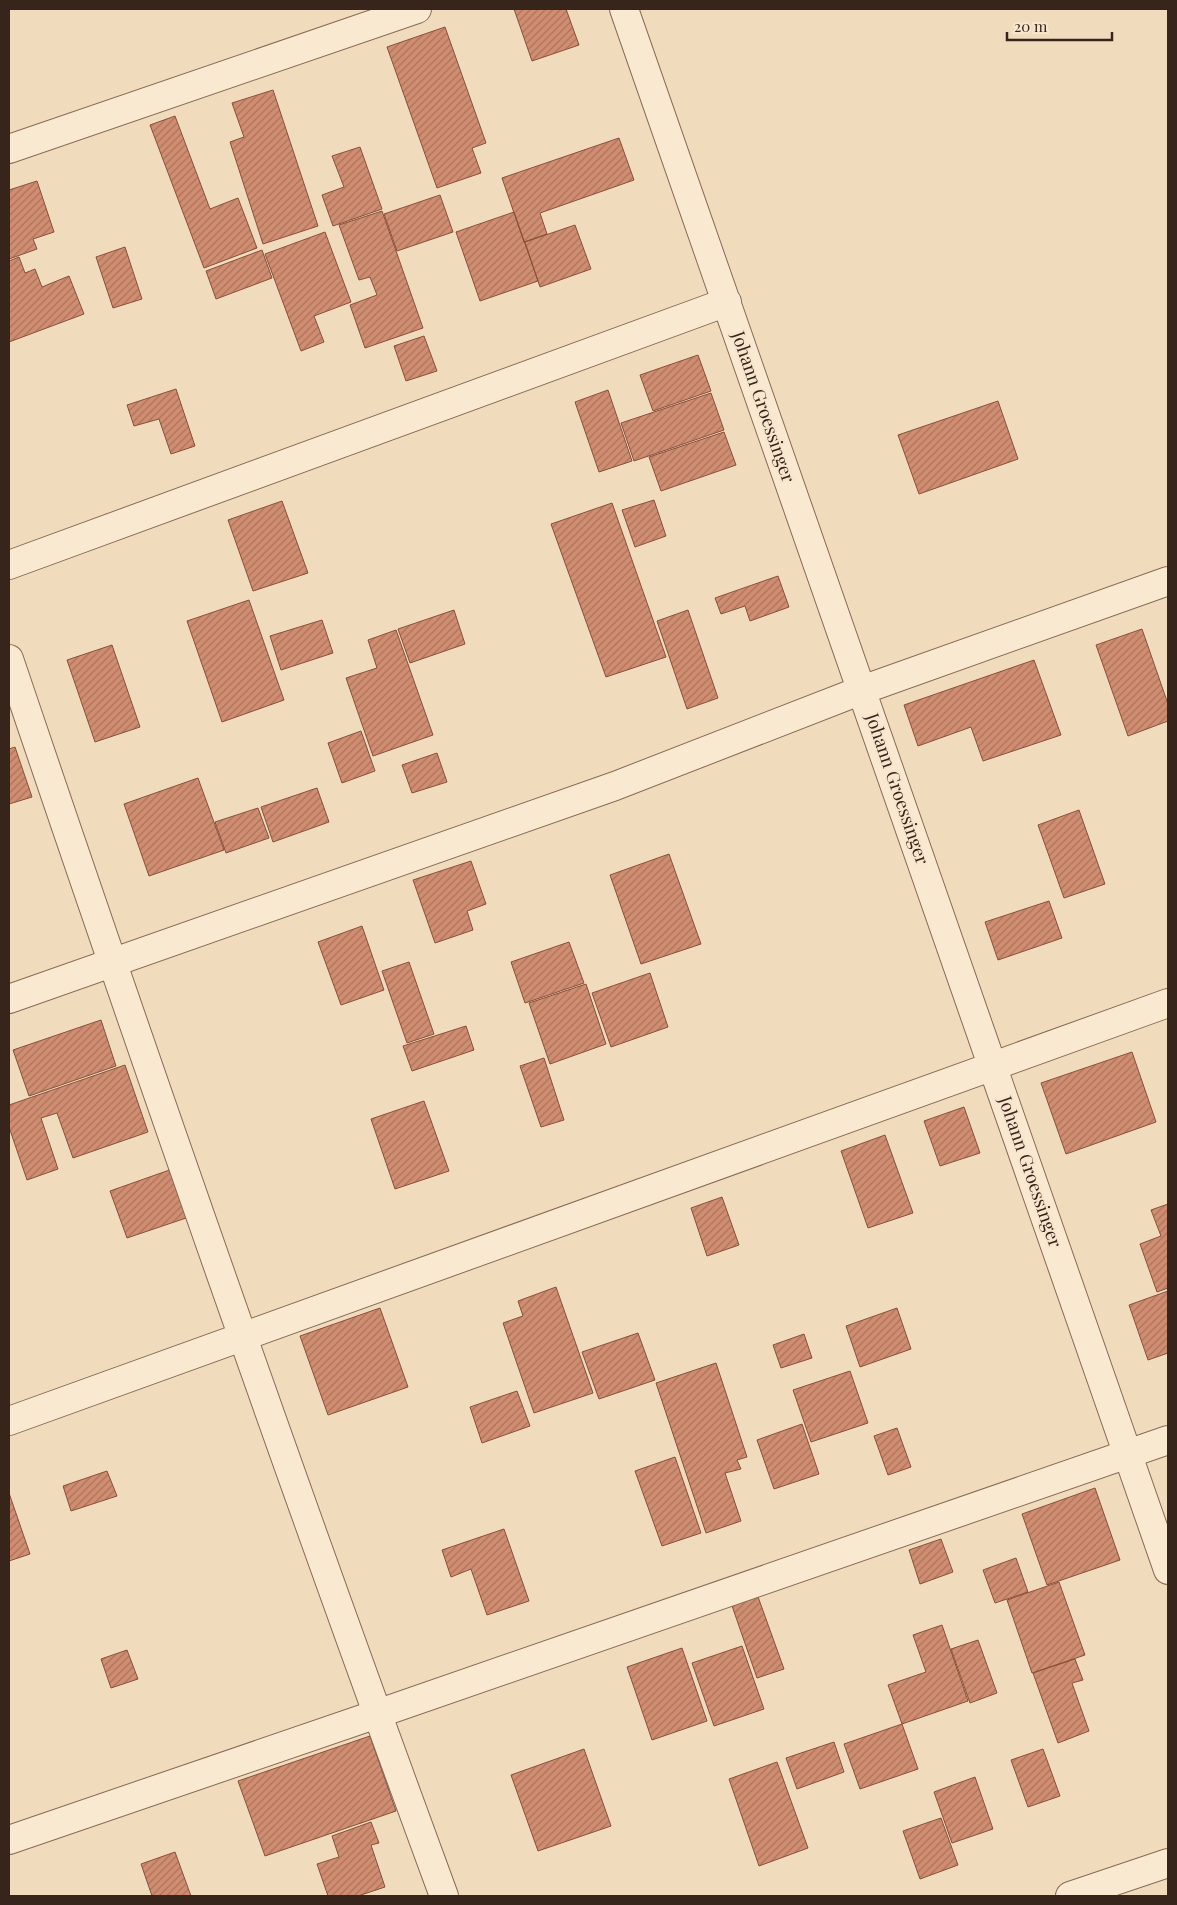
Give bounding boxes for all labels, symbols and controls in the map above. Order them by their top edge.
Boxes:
scale bar [1007,10,1112,42]
text: 20 m [1014,16,1048,36]
street label: Johann Groessinger [726,327,801,485]
street label: Johann Groessinger [860,709,935,867]
street label: Johann Groessinger [993,1092,1068,1250]

